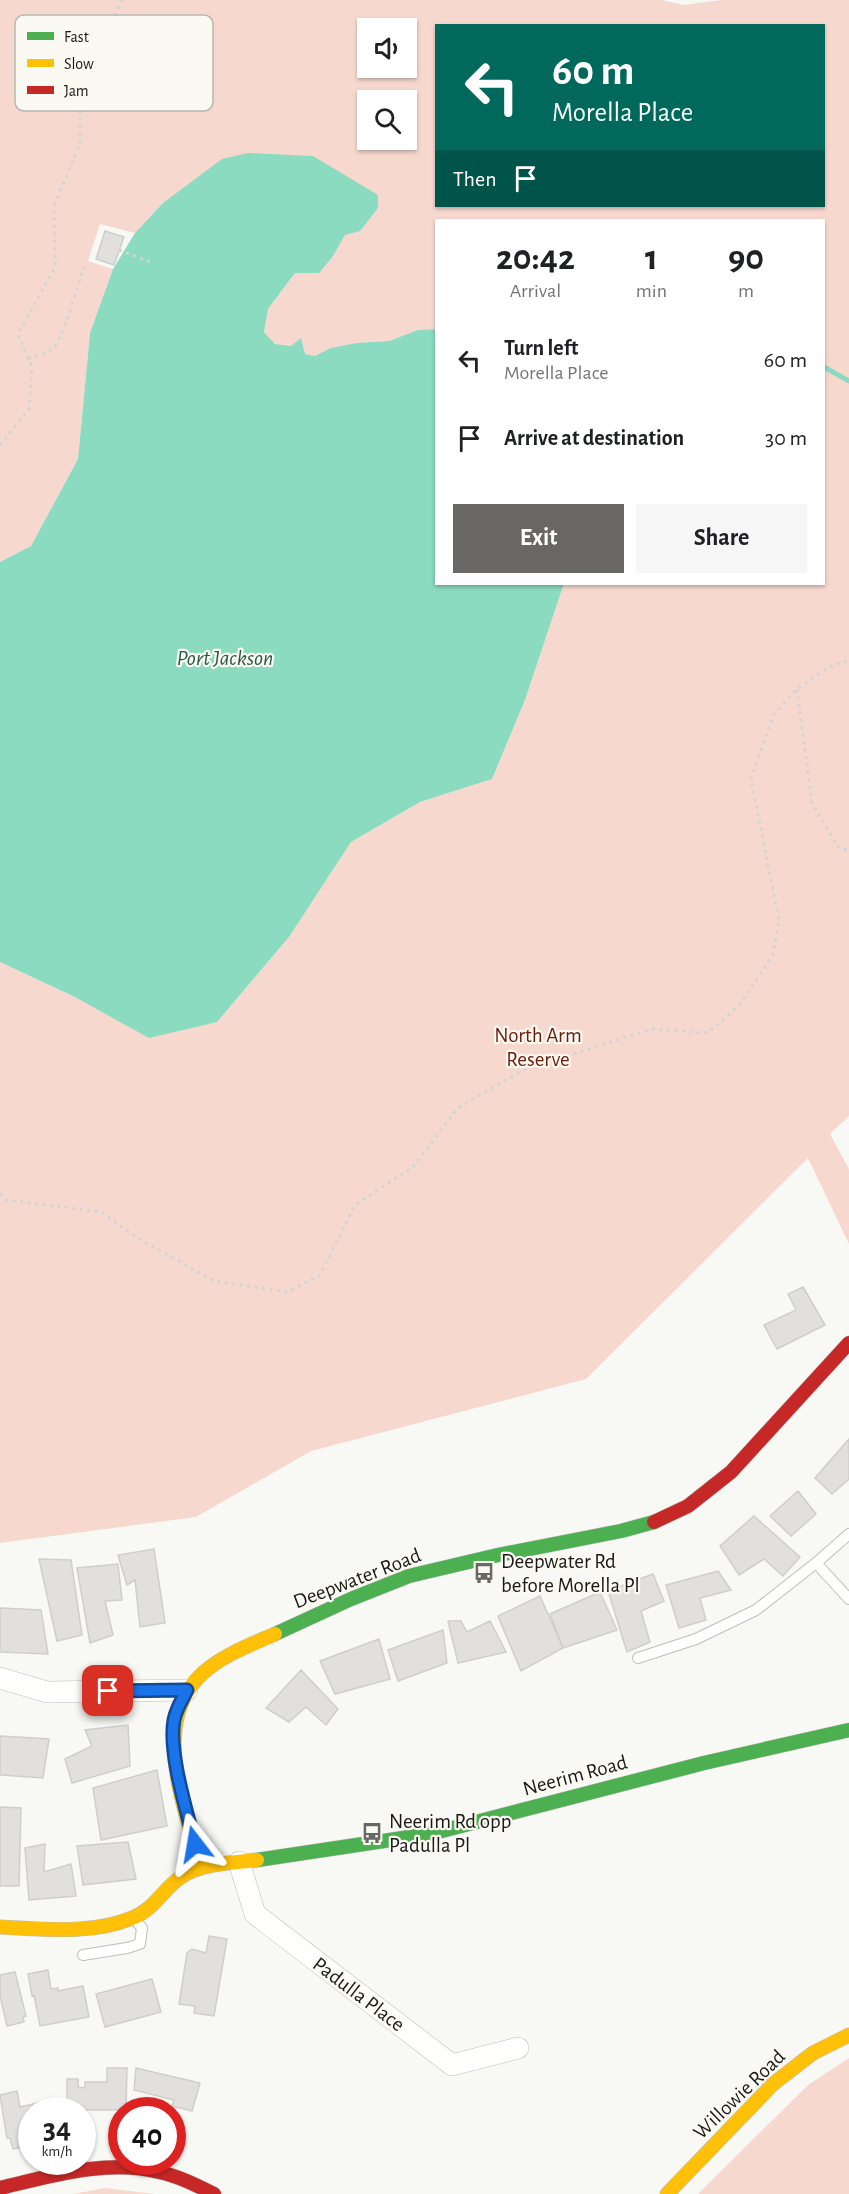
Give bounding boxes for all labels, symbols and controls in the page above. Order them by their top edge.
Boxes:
legend [15,15,213,111]
map controls [357,18,417,150]
button: sound [357,18,417,78]
text: Fast [64,29,89,45]
icon: left [453,48,531,126]
text: 60 m [552,50,634,92]
text: Slow [64,56,94,72]
text: Jam [64,83,89,99]
button: search [357,90,417,150]
text: Morella Place [552,99,693,126]
icon: arrive [509,162,542,195]
text: Then [453,168,497,190]
text: 20:42 [496,240,575,276]
text: 1 [645,240,658,276]
text: 90 [728,240,764,276]
text: Arrival [510,281,561,301]
text: min [636,281,667,301]
text: m [738,281,754,301]
text: Turn left [504,337,578,359]
icon: left [453,344,486,377]
text: 60 m [764,349,807,371]
text: Morella Place [504,363,609,383]
icon: arrive [453,422,486,455]
text: Arrive at destination [504,427,684,449]
text: 30 m [765,427,807,449]
button: Exit [453,504,624,573]
button: Share [636,504,807,573]
water label: Port Jackson [177,647,273,669]
park label: North Arm Reserve [494,1025,582,1070]
street label: Deepwater Road [290,1544,424,1612]
place label: Deepwater Rd before Morella Pl [501,1551,640,1596]
bus stop icon: Deepwater Rd before Morella Pl [472,1561,496,1585]
pin [82,1665,133,1716]
icon: arrive [91,1674,124,1707]
street label: Neerim Road [521,1751,630,1799]
place label: Neerim Rd opp Padulla Pl [389,1811,511,1856]
position arrow [163,1812,227,1876]
bus stop icon: Neerim Rd opp Padulla Pl [360,1821,384,1845]
street label: Padulla Place [309,1953,408,2036]
street label: Willowie Road [689,2046,789,2143]
speed limit sign: 40 [108,2097,186,2175]
text: 34 [43,2114,71,2144]
text: km/h [42,2144,72,2159]

